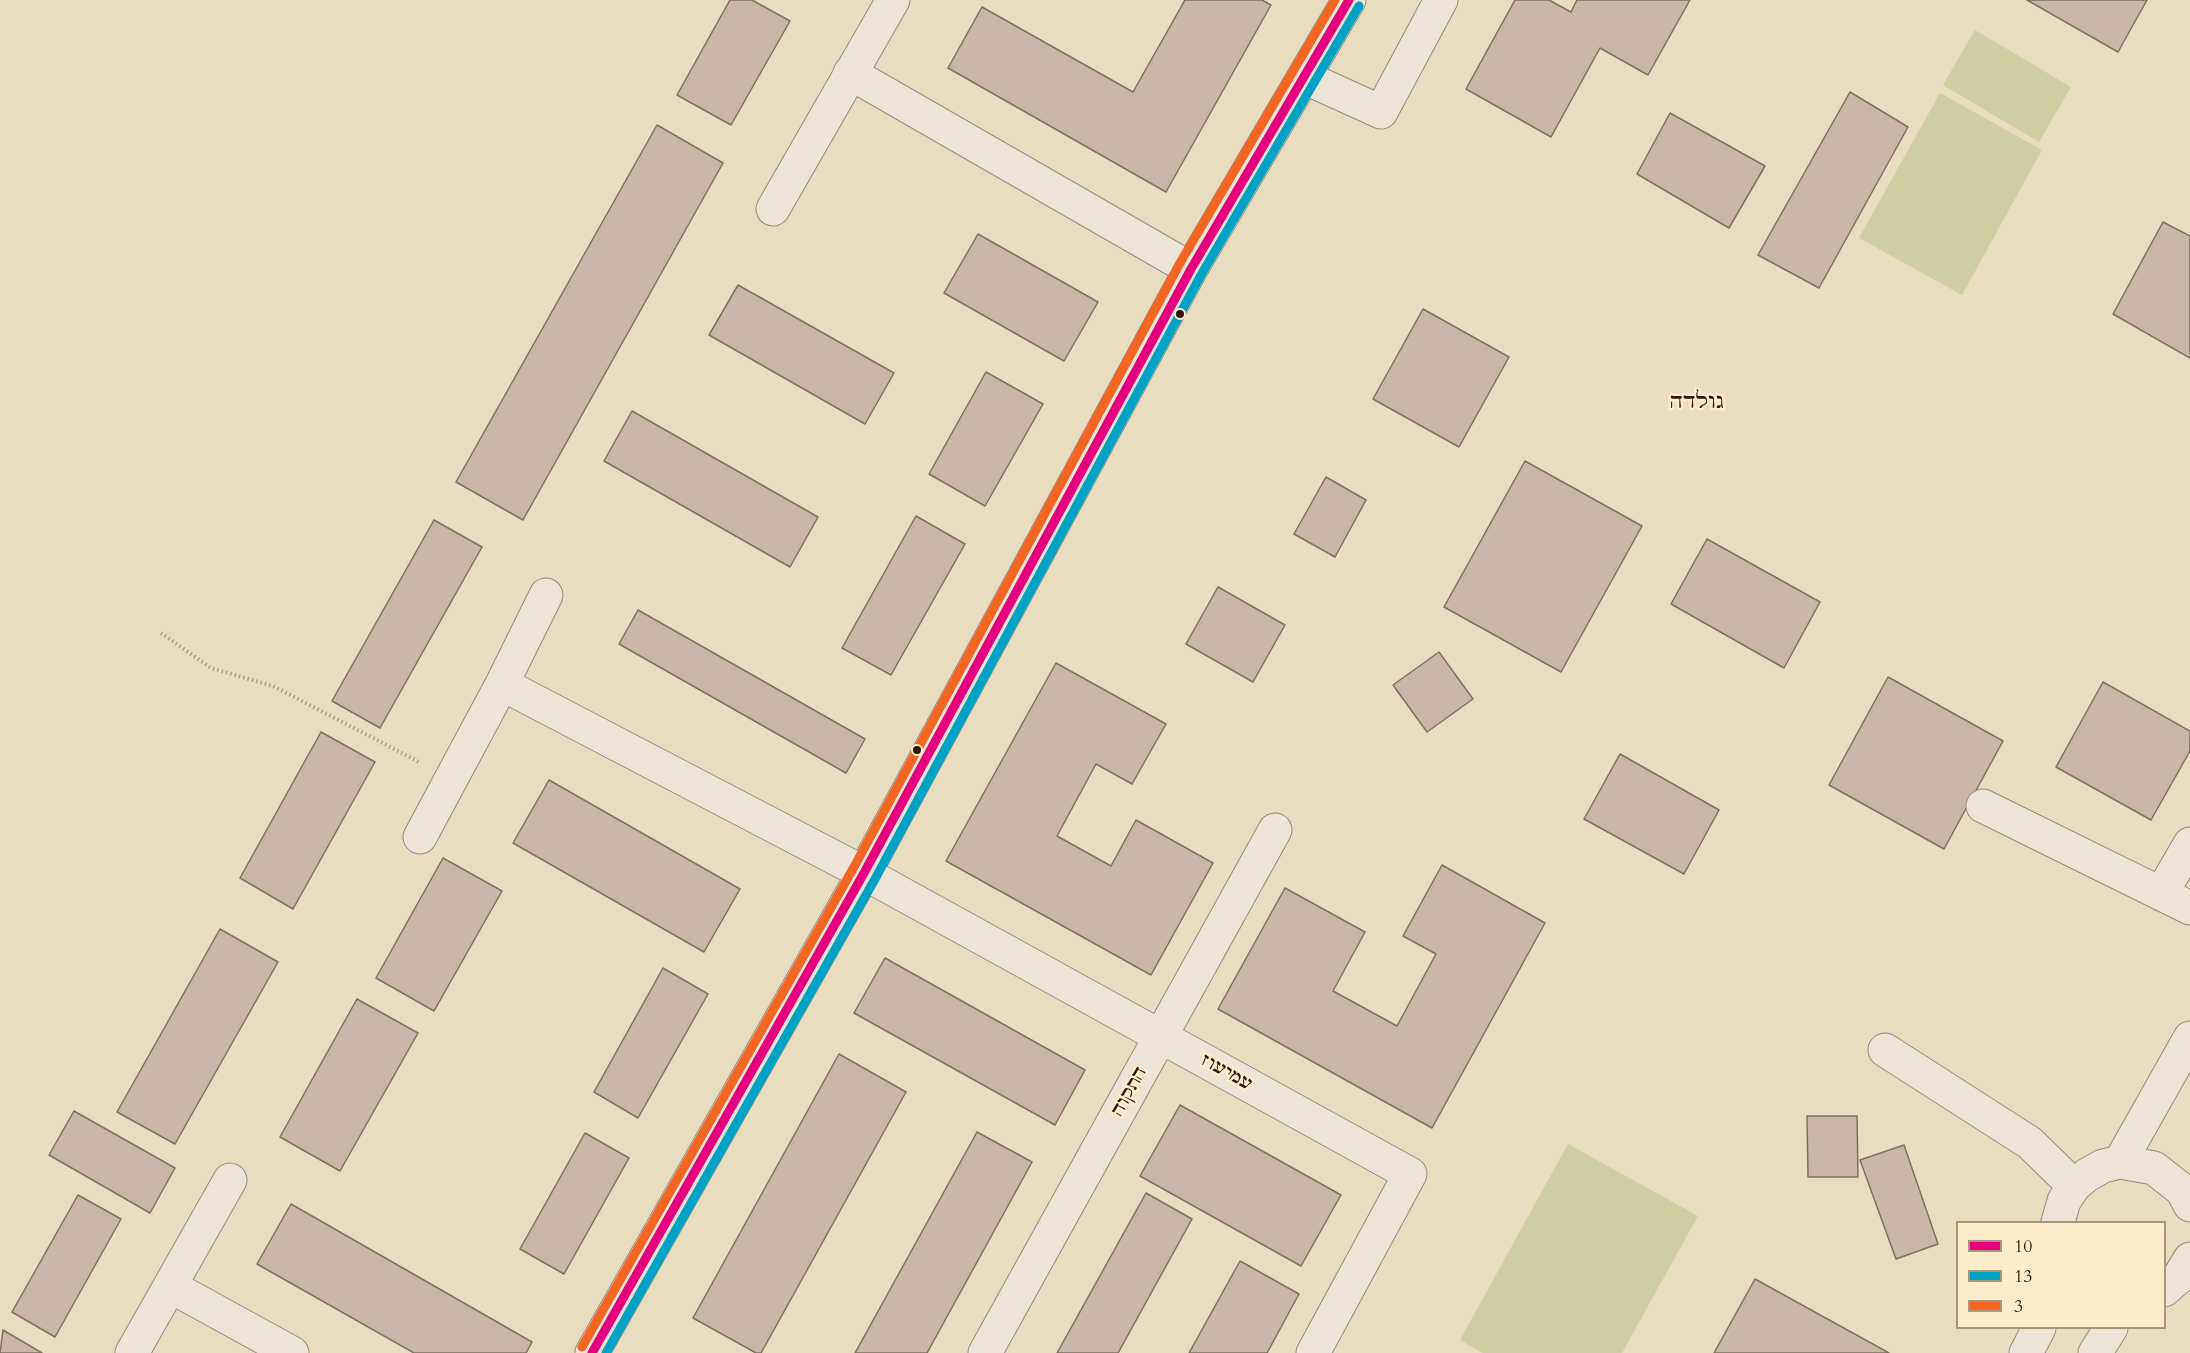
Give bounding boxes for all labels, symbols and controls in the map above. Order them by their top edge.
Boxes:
unlabelled marker [1174,308,1186,320]
district label: גולדה [1670,391,1724,415]
unlabelled marker [911,744,923,756]
street label: עמיעוז [1196,1050,1256,1096]
street label: התקוה [1108,1064,1152,1120]
legend [1956,1221,2166,1329]
text: 10 [2014,1234,2032,1259]
text: 13 [2014,1264,2032,1289]
text: 3 [2014,1294,2023,1319]

